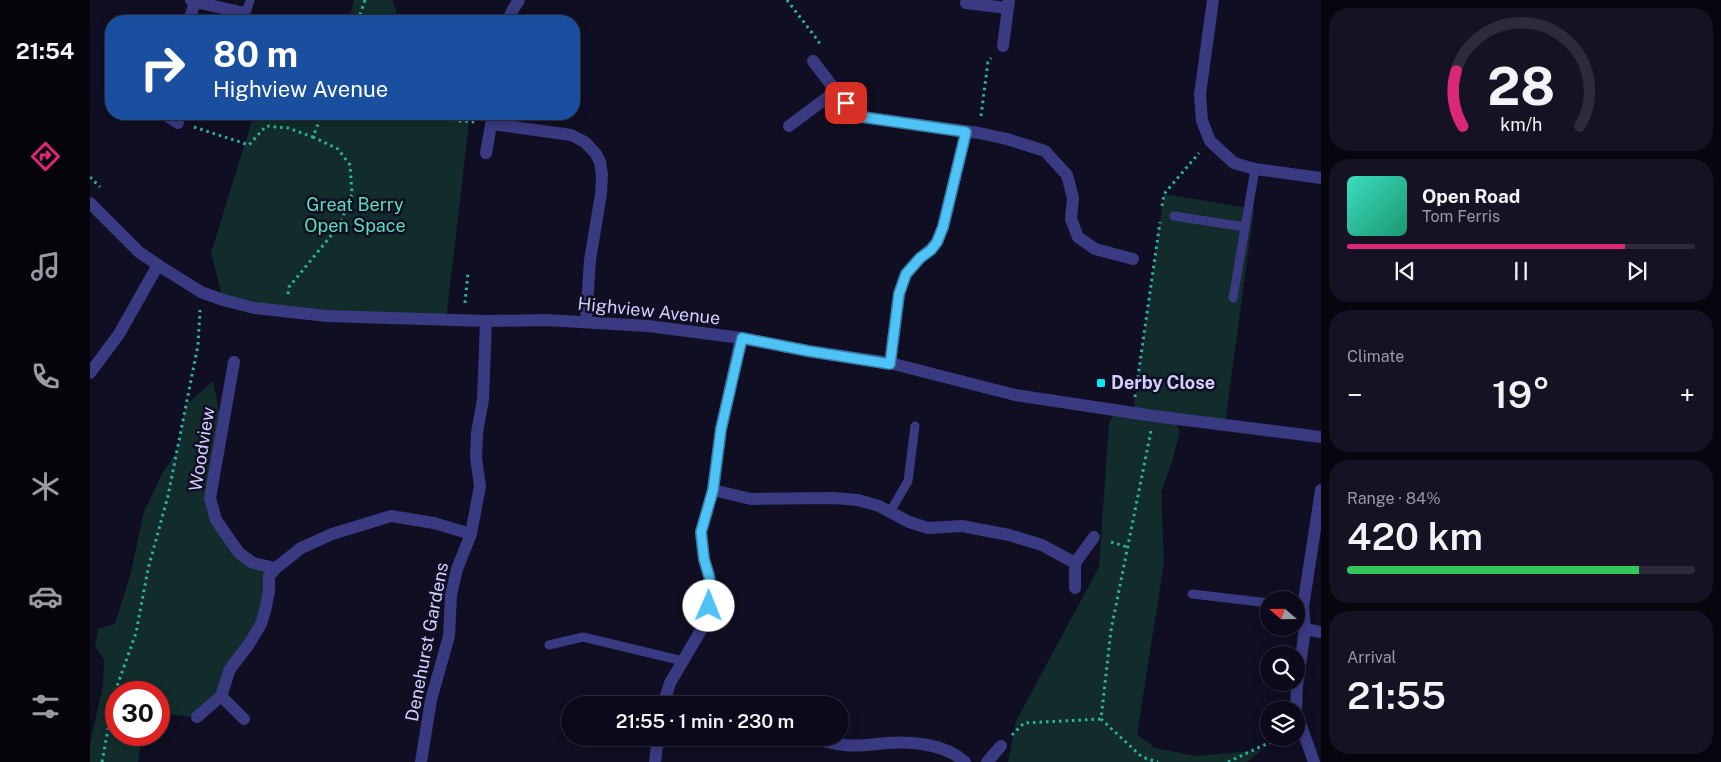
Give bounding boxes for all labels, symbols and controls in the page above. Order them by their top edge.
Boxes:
text: 80 m [213,34,298,75]
icon: right [130,35,195,100]
text: 21:54 [16,38,74,64]
text: 28 [1487,56,1555,117]
text: Highview Avenue [213,76,388,102]
pin [825,82,867,124]
icon: arrive [832,89,860,117]
text: km/h [1500,114,1542,135]
icon: directions [28,139,63,174]
text: Open Road [1422,185,1520,207]
park label: Great Berry Open Space [304,194,406,236]
text: Tom Ferris [1422,207,1500,226]
icon: music [28,249,63,284]
icon: previous [1391,257,1419,285]
icon: pause [1507,257,1535,285]
icon: next [1623,257,1651,285]
street label: Highview Avenue [577,293,721,328]
text: Climate [1347,347,1404,366]
icon: phone [28,359,63,394]
place label: Derby Close [1111,372,1215,393]
text: 19° [1492,372,1550,417]
marker: Derby Close [1095,377,1107,389]
text: − [1347,378,1363,411]
text: + [1679,378,1695,411]
street label: Woodview [184,405,219,493]
icon: climate [28,469,63,504]
text: Range · 84% [1347,489,1441,508]
text: 420 km [1347,514,1483,559]
street label: Denehurst Gardens [401,560,452,723]
icon: car [28,579,63,614]
position arrow [682,579,734,631]
north arrow [1260,591,1305,636]
map controls [1260,591,1305,746]
button: search [1260,646,1305,691]
text: Arrival [1347,648,1396,667]
text: 21:55 [1347,673,1446,718]
speed limit sign: 30 [105,681,170,746]
icon: filters [28,689,63,724]
button: layers [1260,701,1305,746]
text: 21:55 · 1 min · 230 m [616,710,794,732]

